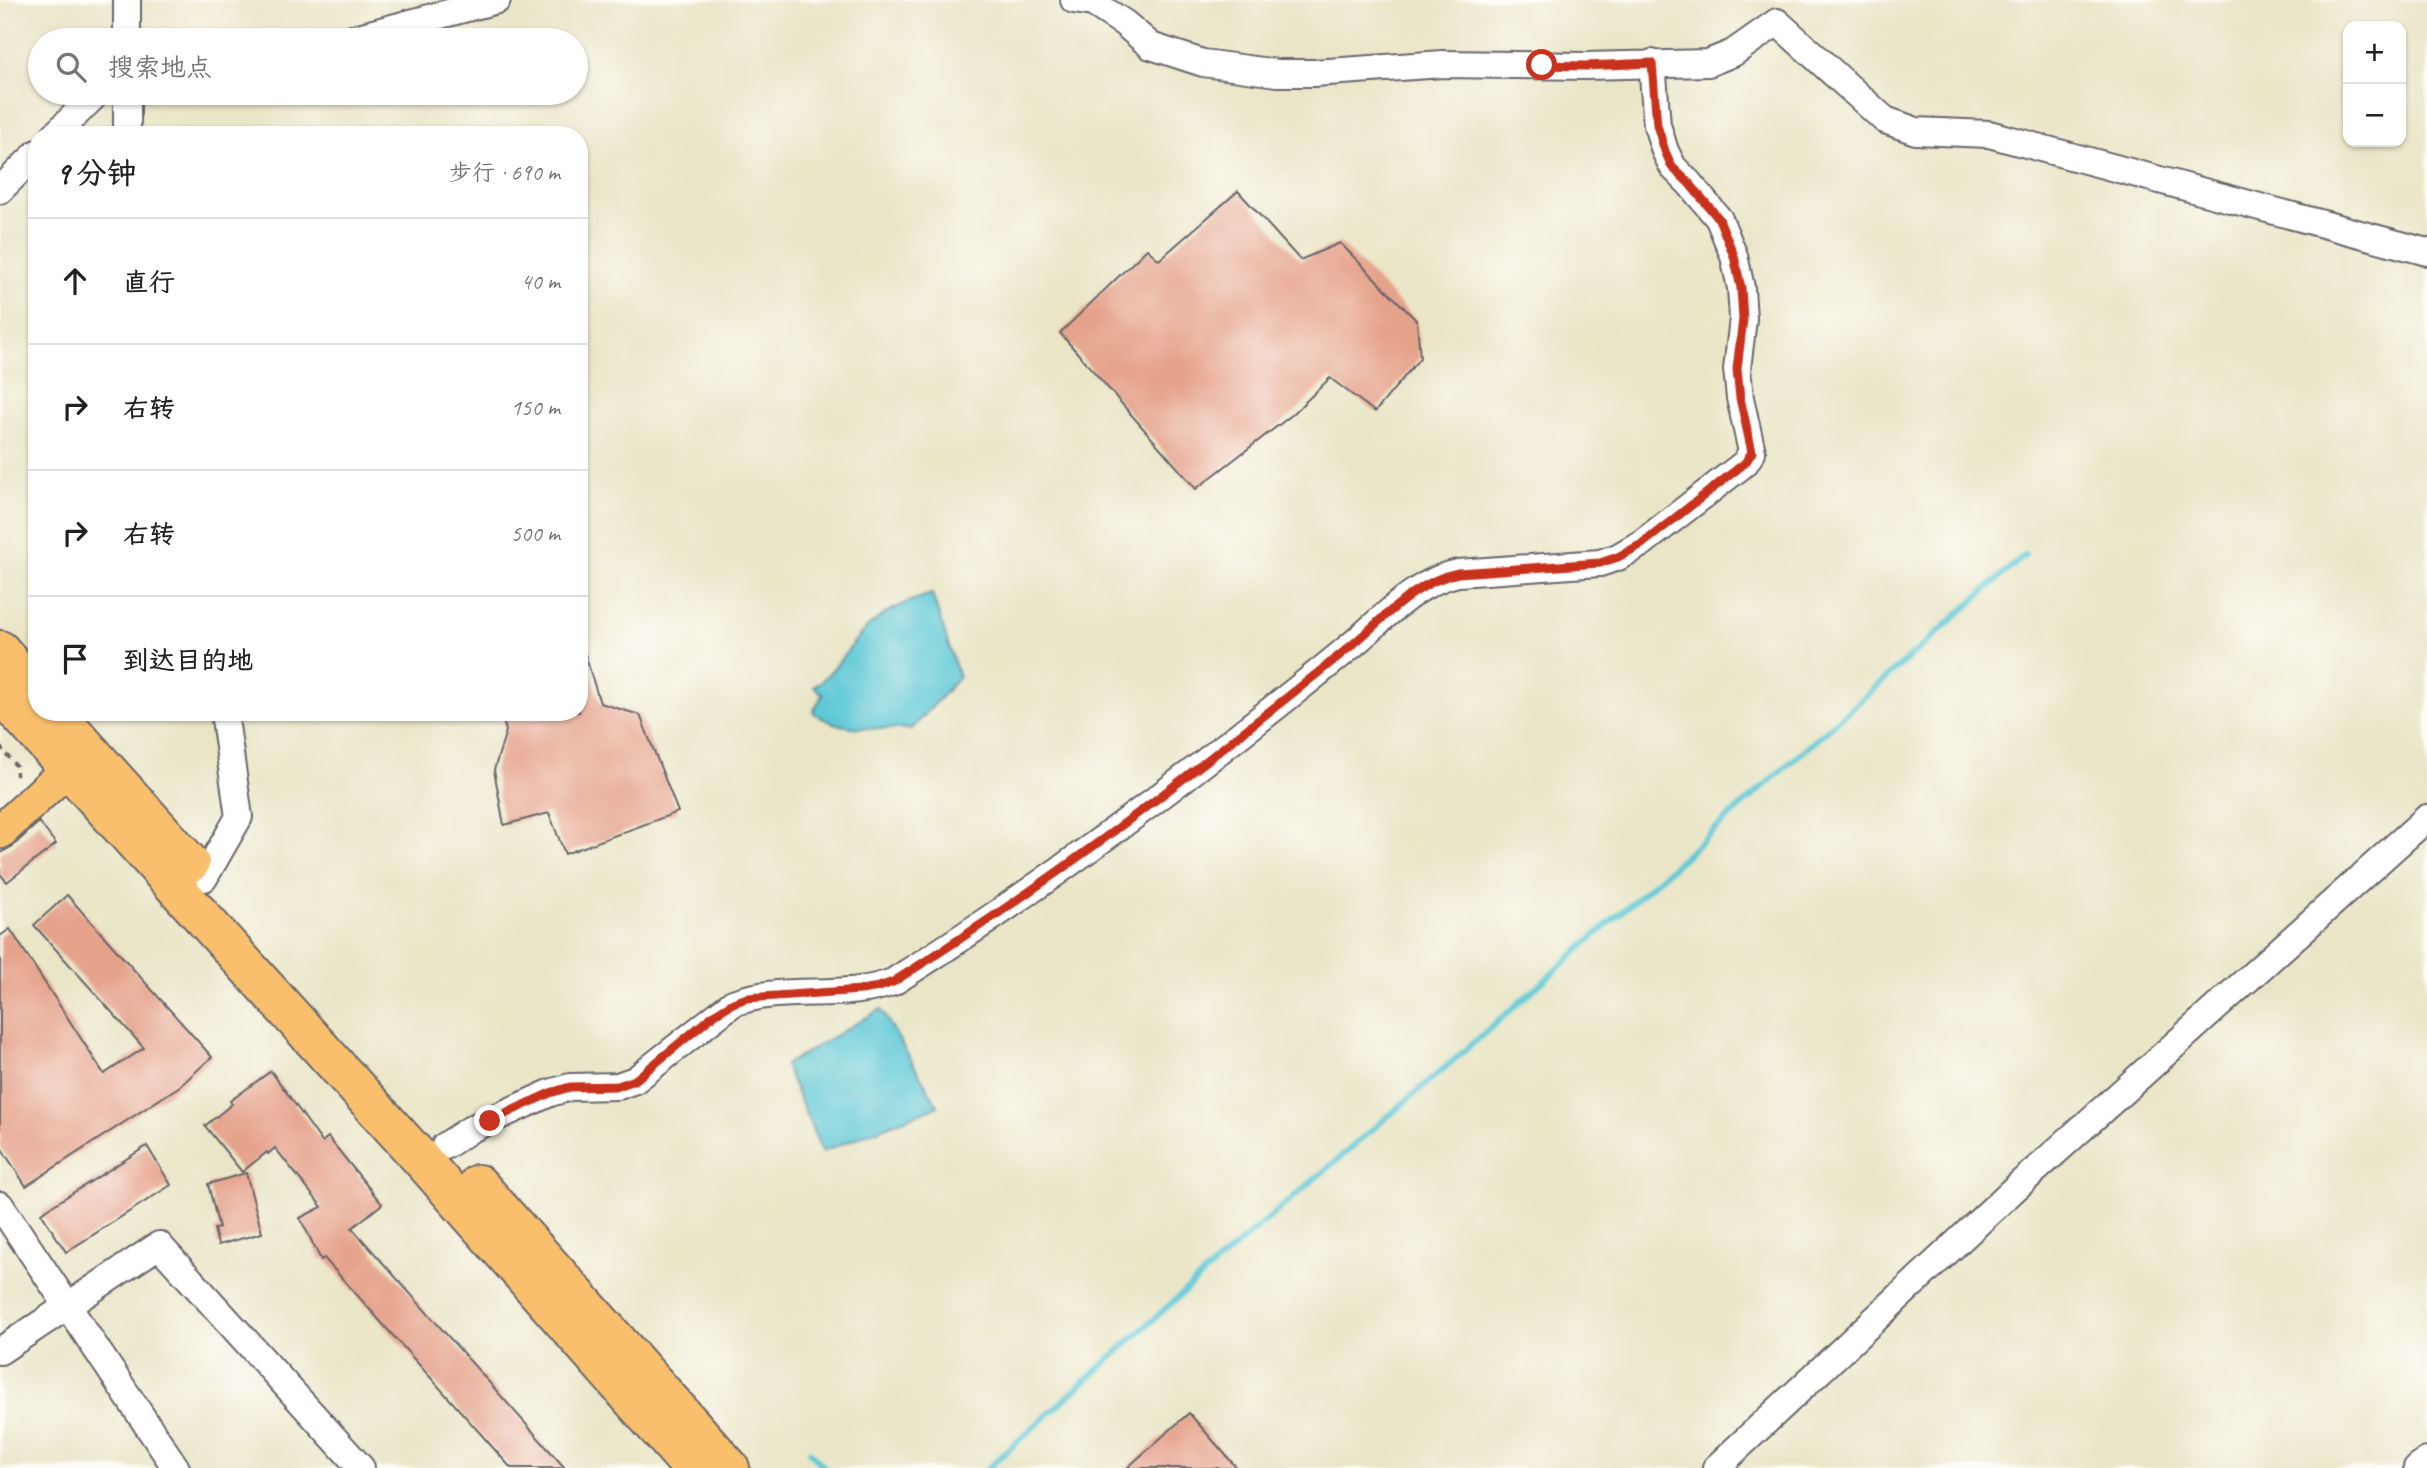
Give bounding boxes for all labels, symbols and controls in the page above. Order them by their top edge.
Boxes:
map controls [2343,21,2406,147]
button: + [2343,21,2406,84]
search box [28,28,588,105]
icon: search [52,48,90,86]
route start [1526,49,1557,80]
text: 搜索地点 [108,51,212,84]
button: − [2343,84,2406,147]
text: 9 分钟 [56,154,136,192]
text: 步行 · 690 m [449,158,560,187]
icon: ahead [56,262,94,300]
text: 直行 [123,266,175,299]
text: 40 m [521,267,560,296]
icon: right [56,388,94,426]
text: 右转 [123,392,175,425]
text: 150 m [511,393,560,422]
icon: right [56,514,94,552]
text: 右转 [123,518,175,551]
text: 500 m [511,519,560,548]
icon: arrive [56,640,94,678]
text: 到达目的地 [123,644,253,677]
route end [474,1105,505,1136]

